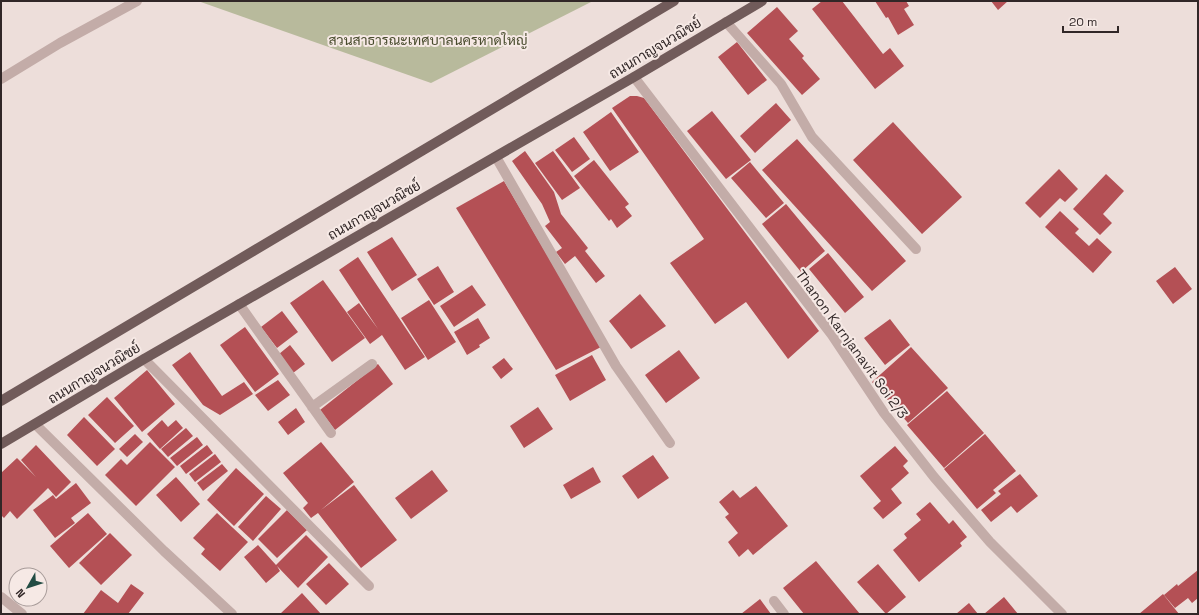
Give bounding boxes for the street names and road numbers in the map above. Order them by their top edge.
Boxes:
street label: ถนนกาญจนวณิชย์ [606,13,704,83]
street label: ถนนกาญจนวณิชย์ [324,176,424,244]
street label: Thanon Karnjanavit Soi 2/3 [792,266,912,422]
street label: ถนนกาญจนวณิชย์ [45,338,143,408]

